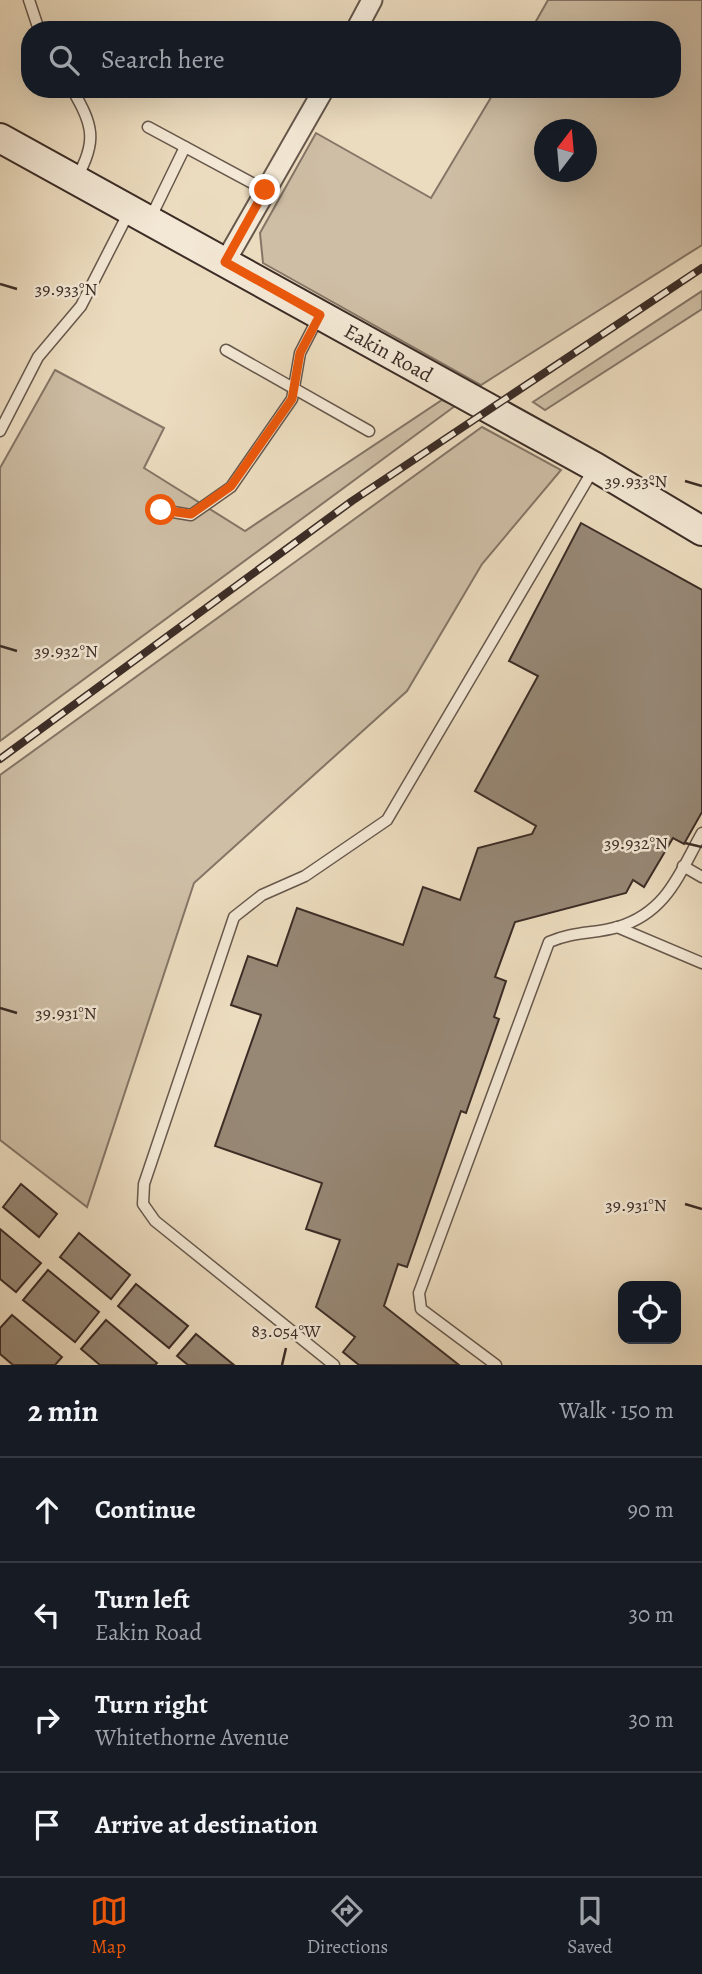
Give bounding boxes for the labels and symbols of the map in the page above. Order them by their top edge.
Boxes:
north arrow [534,119,597,182]
route end [249,174,280,205]
text: 39.933°N [35,277,97,301]
street label: Eakin Road [339,317,439,389]
text: 39.933°N [605,469,667,493]
route start [145,494,176,525]
text: 39.932°N [34,639,98,663]
text: 39.932°N [604,831,668,855]
text: 39.931°N [35,1001,97,1025]
text: 39.931°N [605,1193,667,1217]
text: 83.054°W [251,1319,321,1343]

